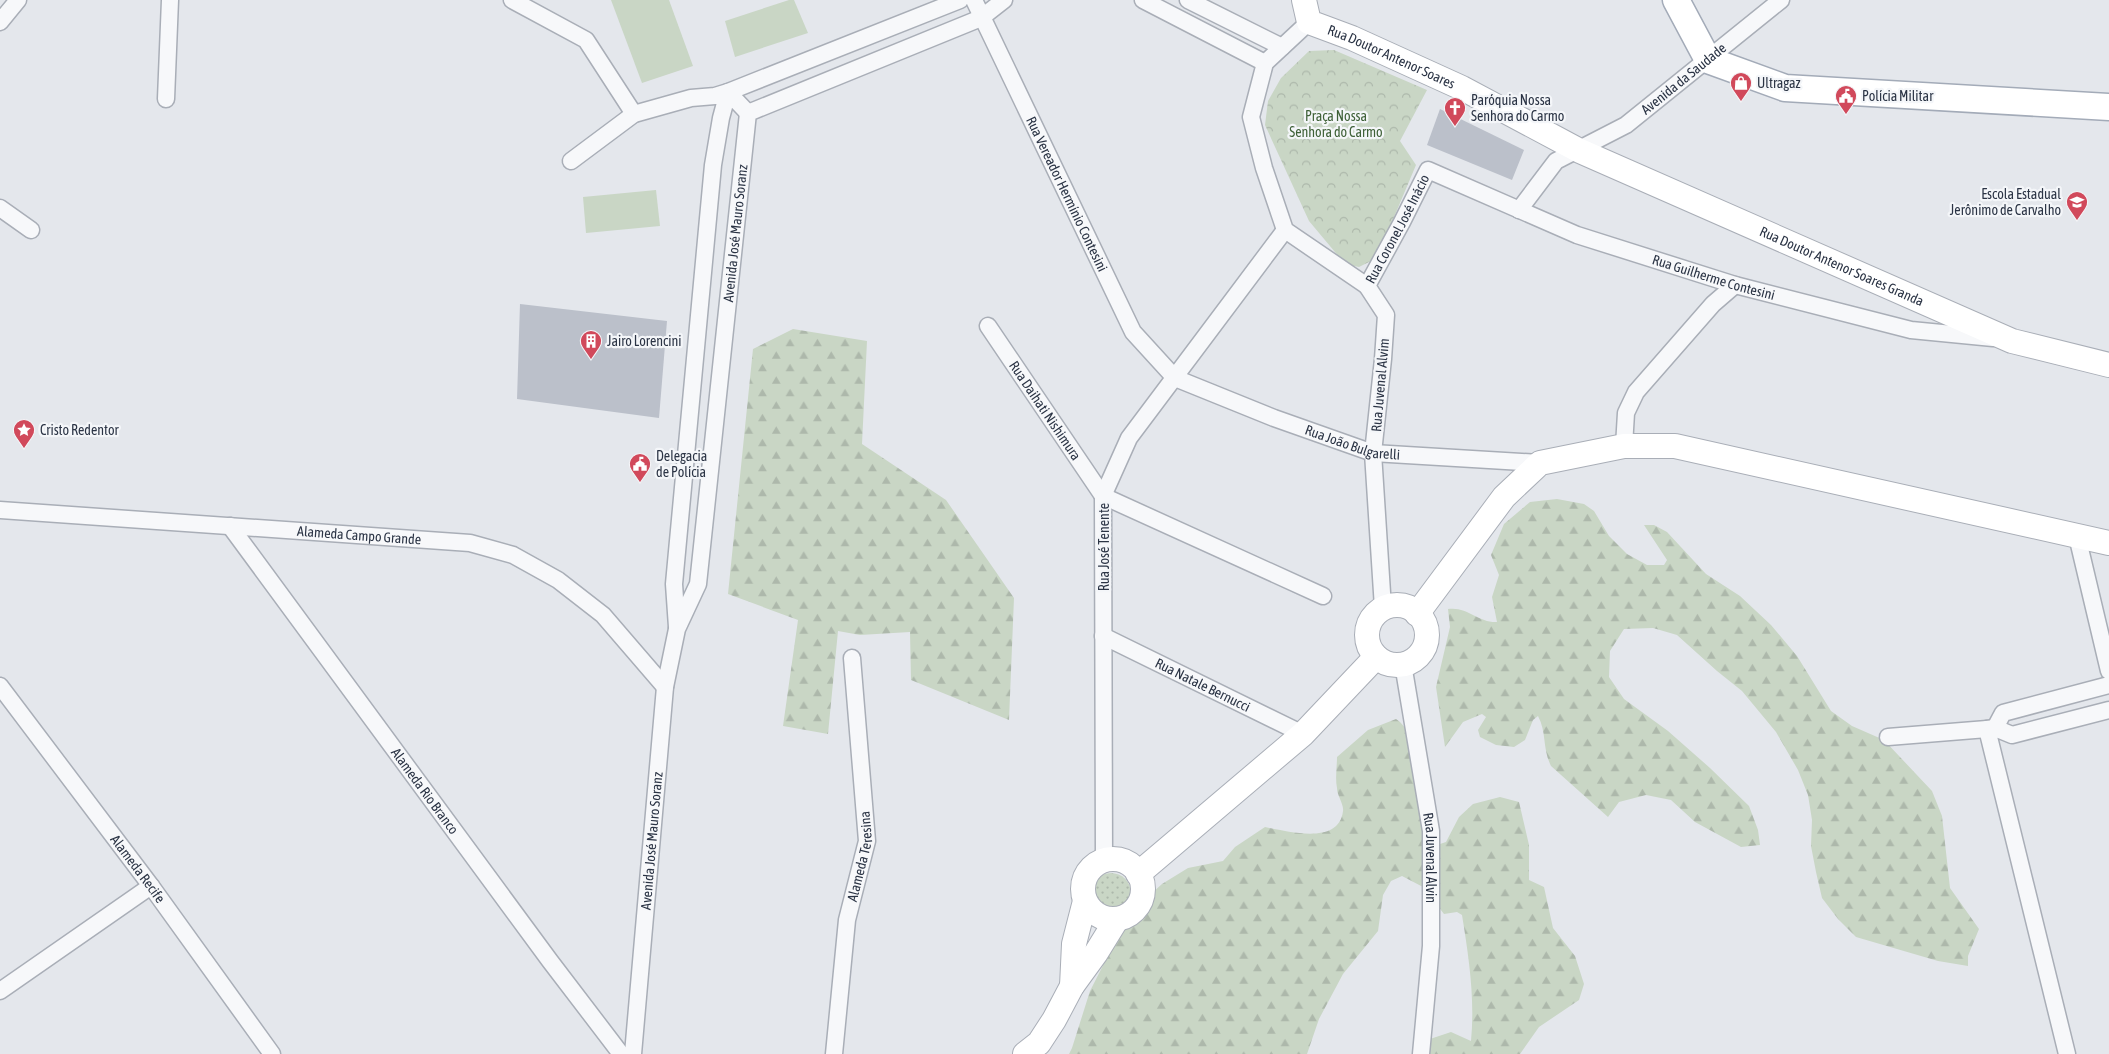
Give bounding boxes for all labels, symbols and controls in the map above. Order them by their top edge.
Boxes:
street label: Rua Doutor Antenor Soares [1325,22,1458,92]
street label: Avenida da Saudade [1638,40,1729,118]
shop icon: Ultragaz [1729,71,1753,102]
place label: Ultragaz [1757,75,1801,91]
public building icon: Polícia Militar [1834,84,1858,115]
place label: Polícia Militar [1862,88,1934,104]
place label: Paróquia Nossa Senhora do Carmo [1471,92,1564,124]
church icon: Paróquia Nossa Senhora do Carmo [1443,96,1467,127]
park label: Praça Nossa Senhora do Carmo [1289,108,1383,140]
street label: Rua Vereador Hermínio Contesini [1023,114,1111,274]
street label: Avenida José Mauro Soranz [720,164,750,303]
street label: Rua Coronel José Inácio [1362,172,1432,286]
place label: Escola Estadual Jerônimo de Carvalho [1950,186,2061,218]
school or university icon: Escola Estadual Jerônimo de Carvalho [2065,190,2089,221]
street label: Rua Doutor Antenor Soares Granda [1757,223,1926,309]
street label: Rua Guilherme Contesini [1650,251,1777,303]
building icon: Jairo Lorencini [579,329,603,360]
place label: Jairo Lorencini [607,333,682,349]
street label: Rua Juvenal Alvim [1368,338,1392,432]
street label: Rua Daihati Nishimura [1006,358,1084,463]
place icon: Cristo Redentor [12,418,36,449]
place label: Cristo Redentor [40,422,120,438]
street label: Rua João Bulgarelli [1303,422,1401,463]
place label: Delegacia de Polícia [656,448,707,480]
public building icon: Delegacia de Polícia [628,452,652,483]
street label: Rua José Tenente [1096,503,1112,591]
street label: Alameda Campo Grande [297,523,422,548]
street label: Rua Natale Bernucci [1153,655,1253,715]
street label: Alameda Rio Branco [388,745,462,837]
street label: Avenida José Mauro Soranz [638,771,666,910]
street label: Alameda Teresina [844,810,875,903]
street label: Rua Juvenal Alvin [1420,811,1439,903]
street label: Alameda Recife [107,832,168,906]

